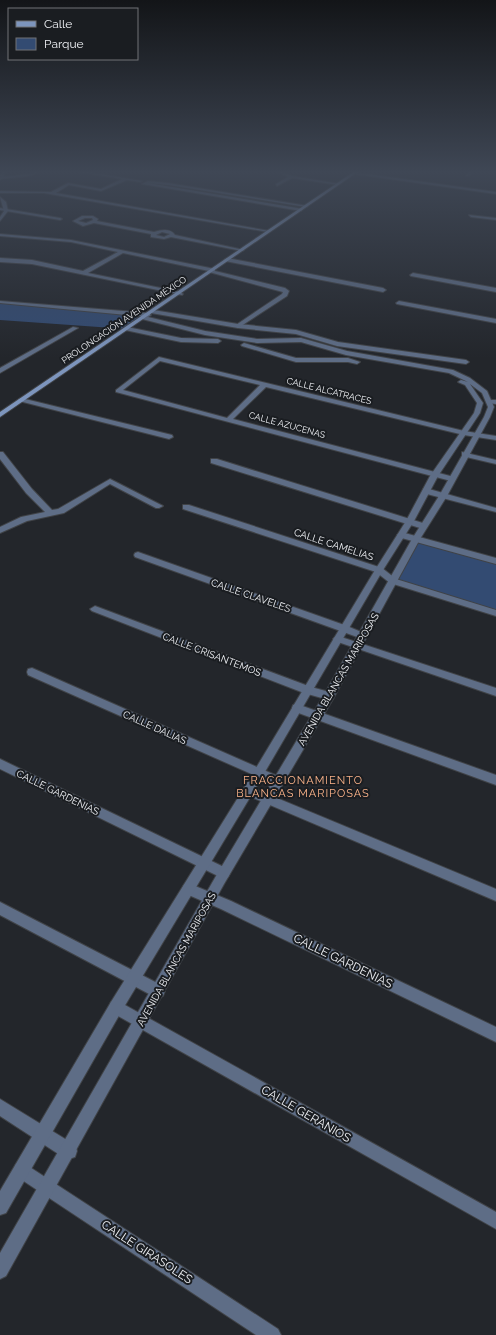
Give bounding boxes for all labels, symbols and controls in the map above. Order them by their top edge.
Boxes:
legend [8,8,138,60]
text: Calle [44,17,72,31]
text: Parque [44,37,84,51]
street label: PROLONGACIÓN AVENIDA MÉXICO [59,273,188,366]
street label: CALLE ALCATRACES [286,376,373,407]
street label: CALLE AZUCENAS [248,410,327,440]
street label: CALLE CAMELIAS [293,526,375,563]
street label: CALLE CLAVELES [210,577,292,614]
street label: AVENIDA BLANCAS MARIPOSAS [296,611,381,747]
street label: CALLE CRISANTEMOS [161,631,263,678]
street label: CALLE DALIAS [121,708,188,746]
street label: CALLE GARDENIAS [15,768,101,817]
district label: FRACCIONAMIENTO BLANCAS MARIPOSAS [236,774,370,800]
street label: AVENIDA BLANCAS MARIPOSAS [135,891,218,1028]
street label: CALLE GARDENIAS [291,931,395,991]
street label: CALLE GERANIOS [259,1083,353,1145]
street label: CALLE GIRASOLES [99,1217,195,1287]

